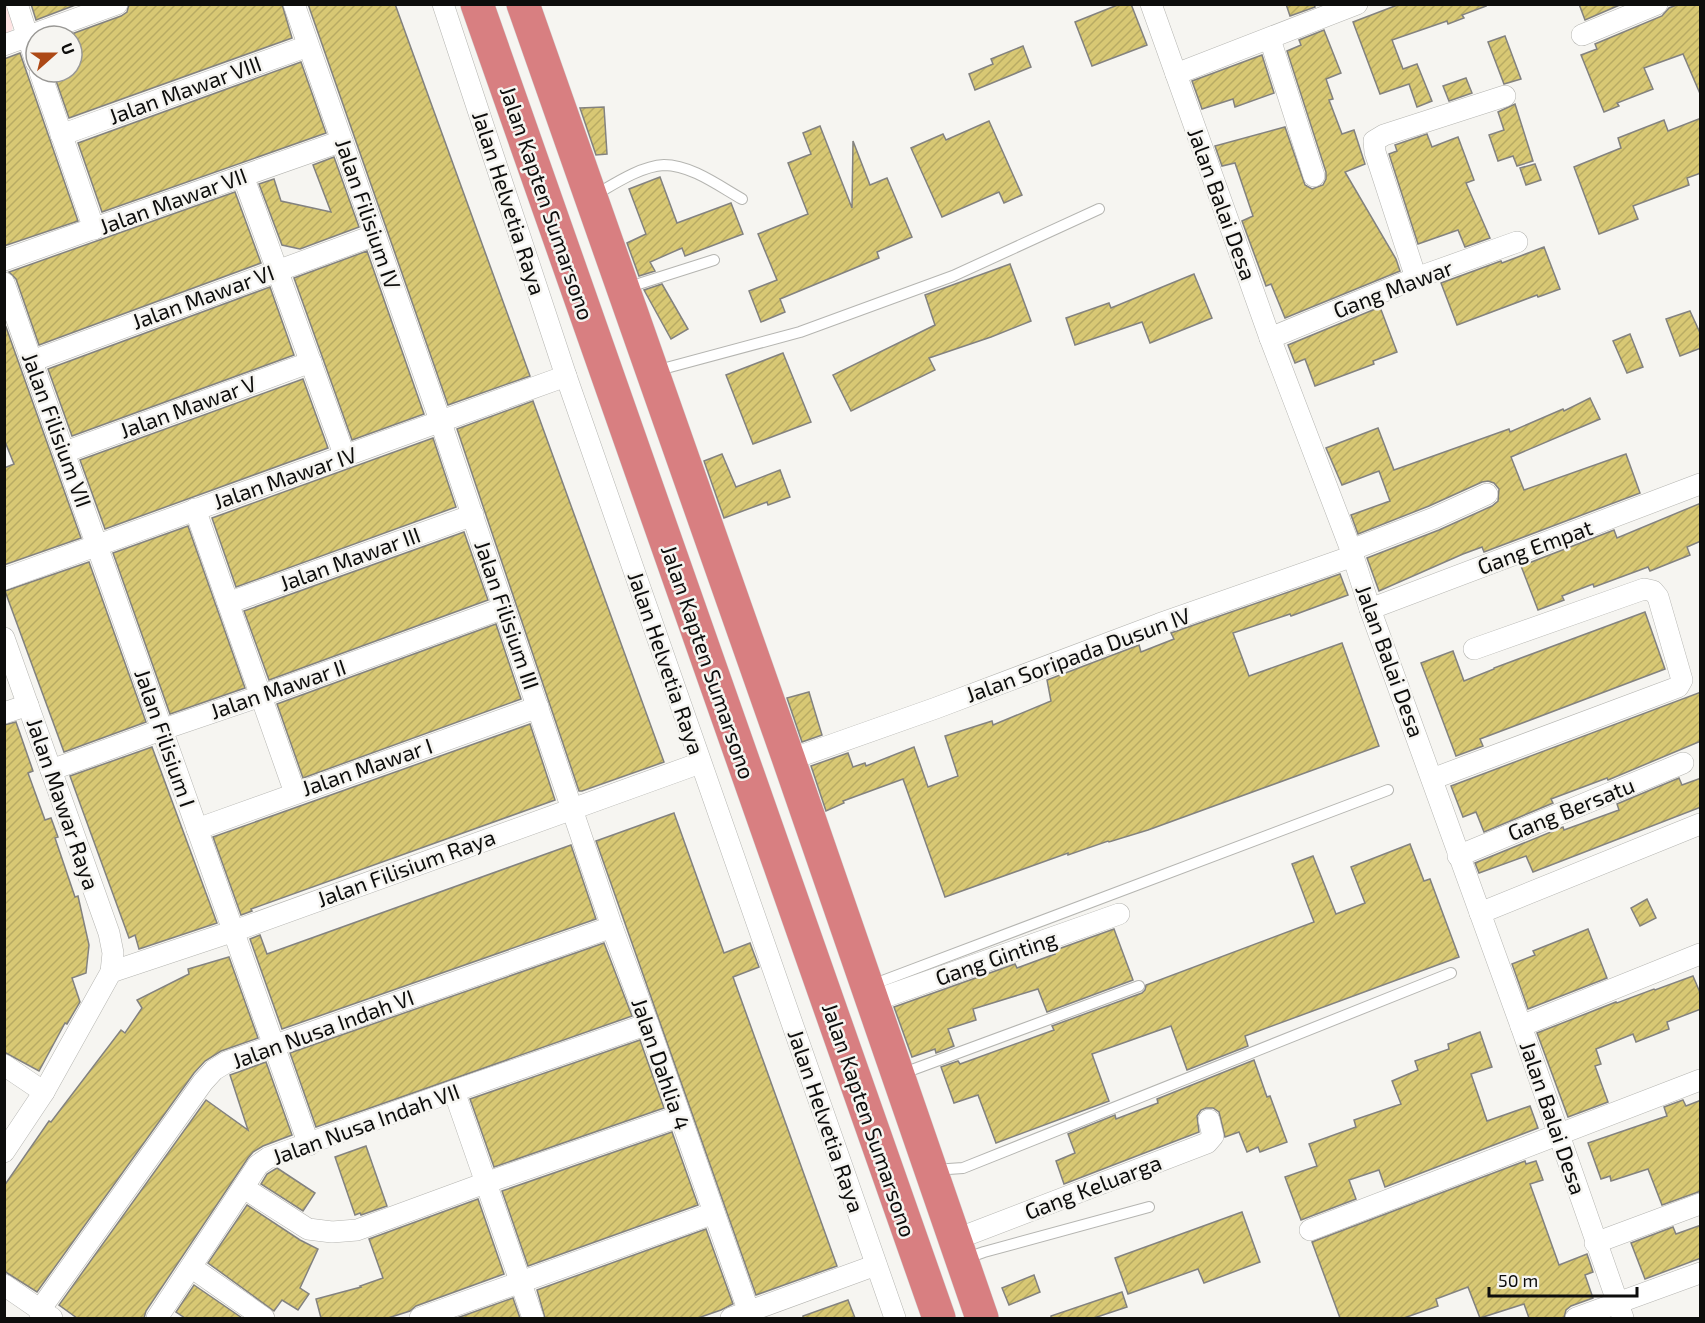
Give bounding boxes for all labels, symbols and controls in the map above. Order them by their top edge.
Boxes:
north arrow [24,24,84,84]
text: U [58,40,79,57]
street label: Jalan Mawar VIII [105,49,265,129]
street label: Jalan Kapten Sumarsono [496,82,600,323]
street label: Jalan Helvetia Raya [468,107,552,298]
street label: Jalan Balai Desa [1183,124,1263,283]
street label: Jalan Filisium IV [331,135,407,293]
street label: Jalan Mawar VII [95,161,250,239]
street label: Gang Mawar [1329,253,1456,323]
street label: Jalan Mawar VI [128,258,277,334]
street label: Jalan Filisium VII [18,349,98,511]
street label: Jalan Mawar V [116,369,260,443]
street label: Jalan Mawar IV [210,440,360,514]
street label: Gang Empat [1474,513,1596,579]
street label: Jalan Mawar III [276,521,424,596]
street label: Jalan Filisium III [470,537,546,693]
street label: Jalan Kapten Sumarsono [657,541,761,782]
street label: Jalan Helvetia Raya [623,568,710,758]
street label: Jalan Balai Desa [1351,581,1431,740]
street label: Jalan Soripada Dusun IV [962,601,1194,707]
street label: Jalan Mawar II [206,653,349,723]
street label: Jalan Filisium I [130,665,202,810]
street label: Jalan Mawar Raya [22,714,106,893]
street label: Jalan Mawar I [298,732,435,801]
street label: Gang Bersatu [1503,771,1638,845]
street label: Jalan Filisium Raya [313,823,498,911]
street label: Gang Ginting [931,924,1060,990]
street label: Jalan Nusa Indah VI [228,983,417,1073]
street label: Jalan Dahlia 4 [627,994,697,1133]
street label: Jalan Kapten Sumarsono [818,999,922,1240]
street label: Jalan Helvetia Raya [783,1026,870,1216]
street label: Jalan Balai Desa [1516,1038,1592,1198]
street label: Jalan Nusa Indah VII [268,1077,463,1169]
street label: Gang Keluarga [1021,1148,1165,1224]
scale bar [1489,1260,1638,1298]
text: 50 m [1498,1269,1538,1291]

